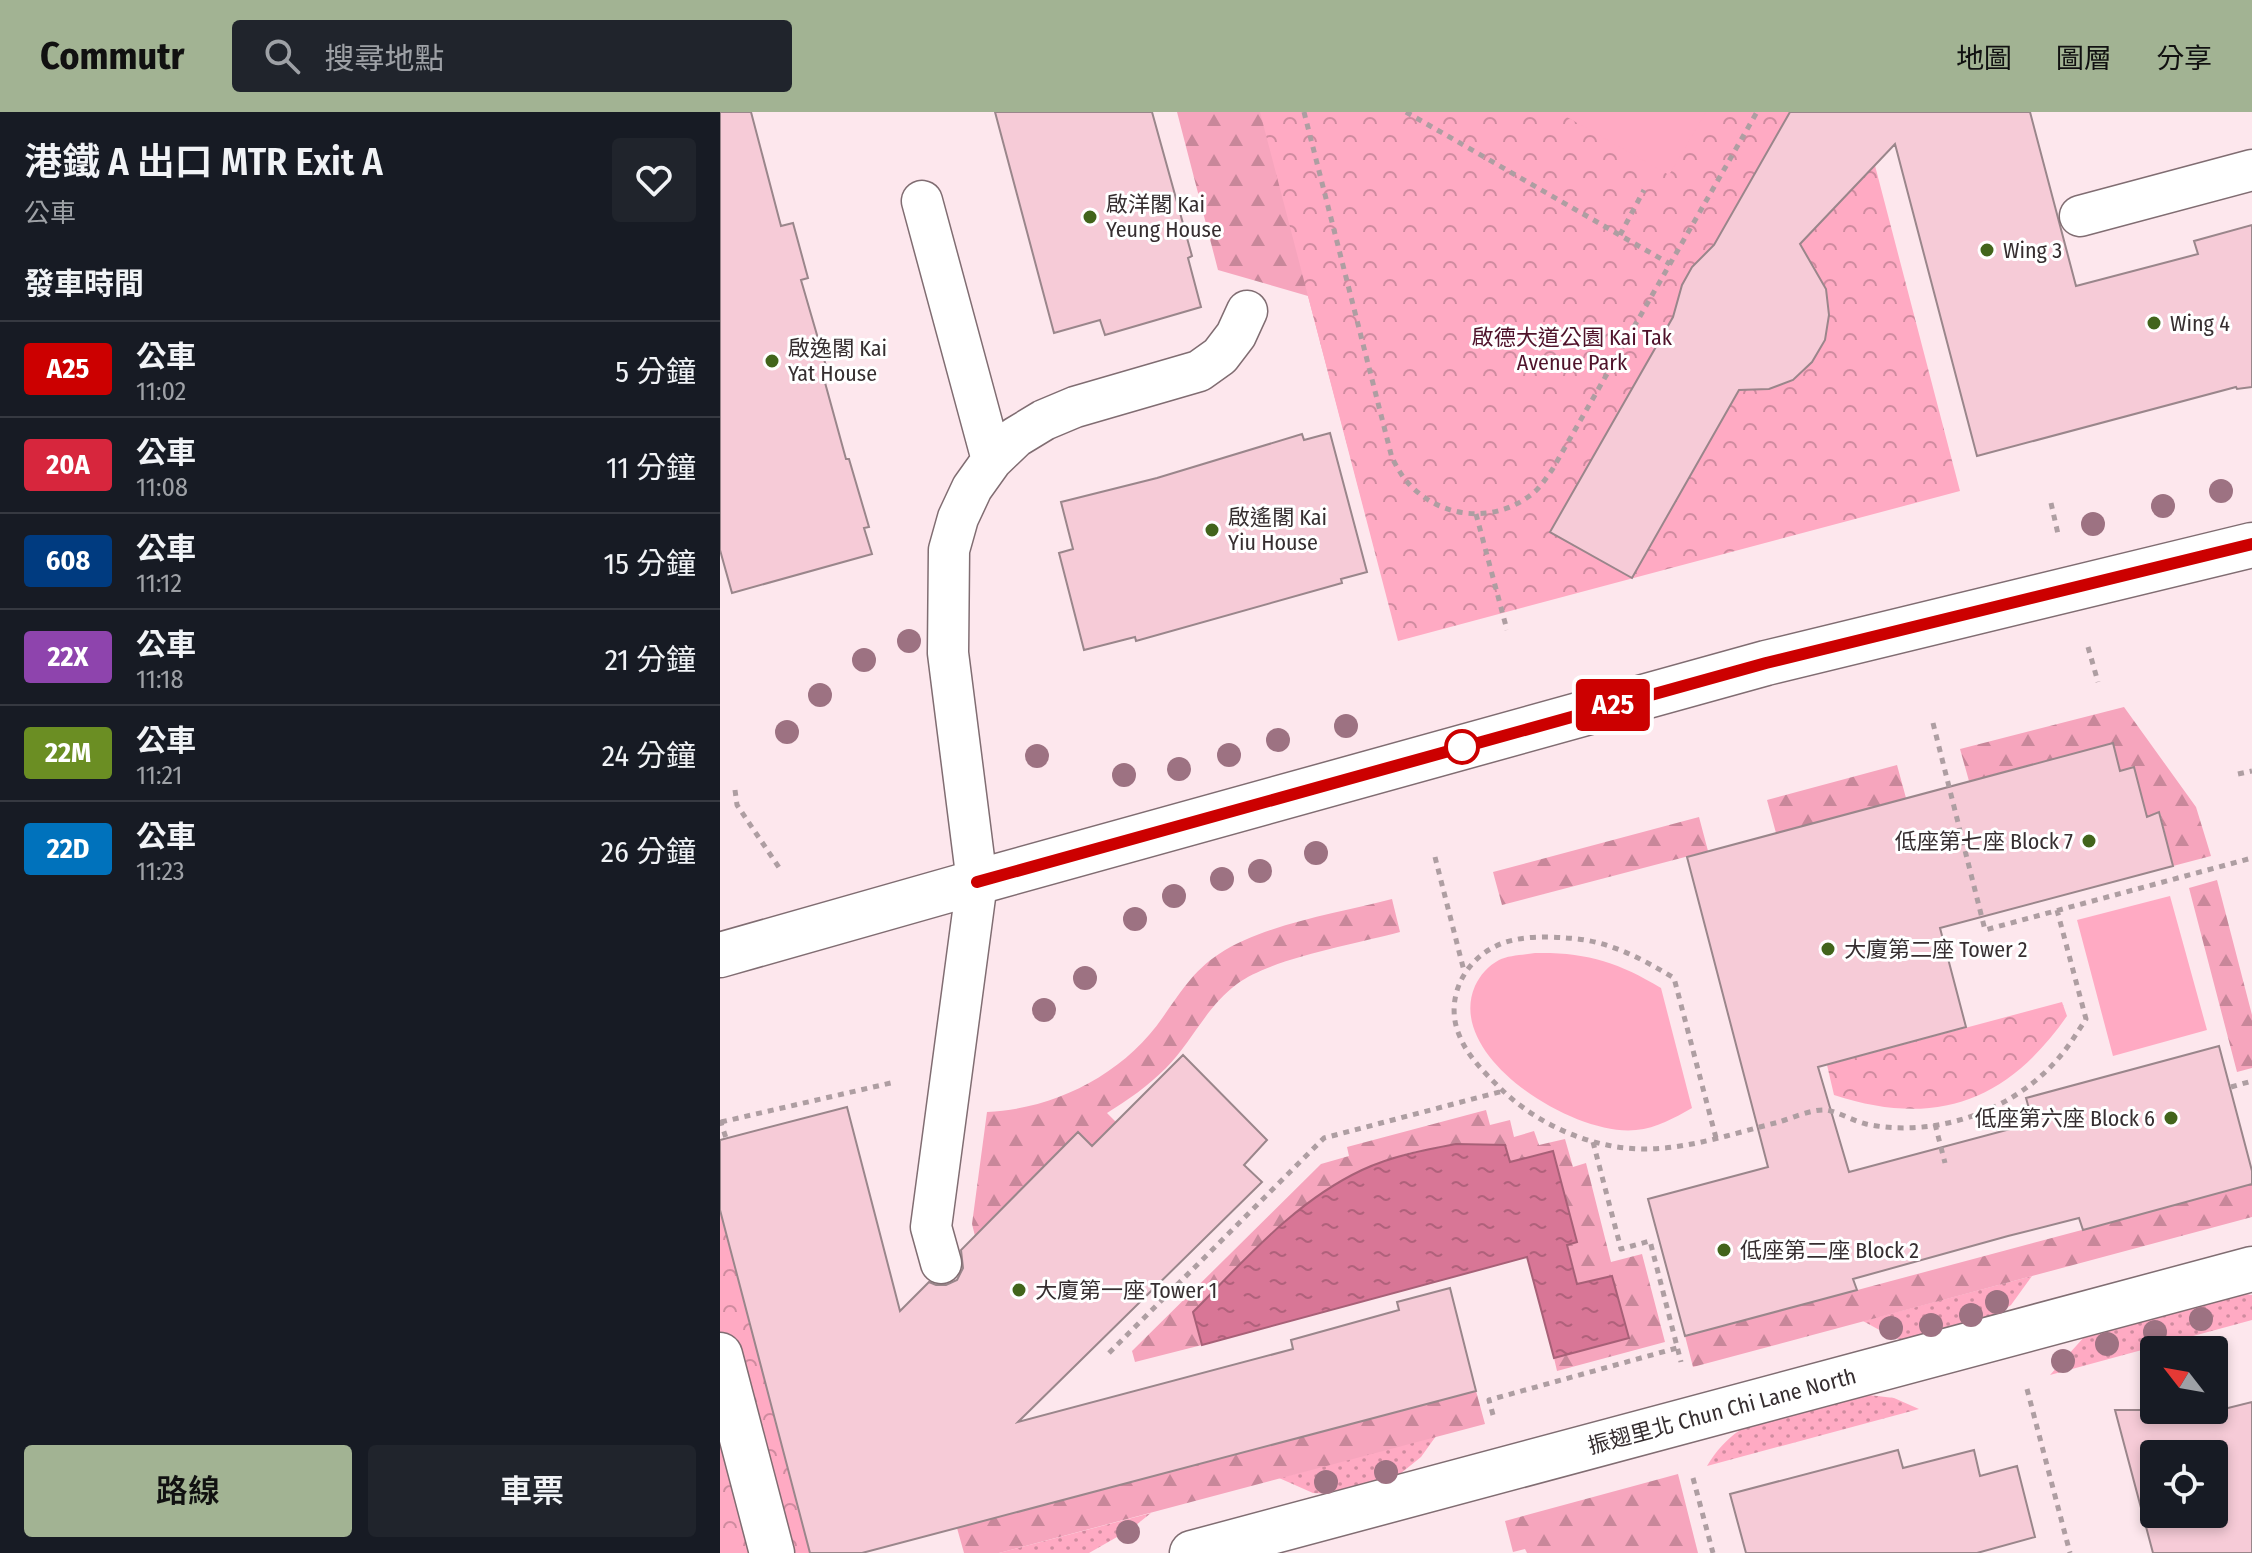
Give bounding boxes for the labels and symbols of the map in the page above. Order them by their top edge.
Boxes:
place label: 啟洋閣 Kai Yeung House [1106,191,1222,243]
marker: 啟洋閣 Kai Yeung House [1081,208,1099,226]
place label: Wing 3 [2003,237,2062,264]
marker: Wing 3 [1978,241,1996,259]
place label: Wing 4 [2170,310,2230,337]
marker: Wing 4 [2145,314,2163,332]
park label: 啟德大道公園 Kai Tak Avenue Park [1472,324,1673,376]
place label: 啟逸閣 Kai Yat House [788,335,887,387]
marker: 啟逸閣 Kai Yat House [763,352,781,370]
place label: 啟遙閣 Kai Yiu House [1228,504,1327,556]
marker: 啟遙閣 Kai Yiu House [1203,521,1221,539]
line badge: A25 [1567,679,1659,731]
unlabelled marker [1445,730,1479,764]
place label: 低座第七座 Block 7 [1895,828,2073,855]
marker: 低座第七座 Block 7 [2080,832,2098,850]
place label: 大廈第二座 Tower 2 [1844,936,2028,963]
marker: 大廈第二座 Tower 2 [1819,940,1837,958]
place label: 低座第六座 Block 6 [1975,1105,2155,1132]
marker: 低座第六座 Block 6 [2162,1109,2180,1127]
place label: 低座第二座 Block 2 [1740,1237,1919,1264]
marker: 低座第二座 Block 2 [1715,1241,1733,1259]
place label: 大廈第一座 Tower 1 [1035,1277,1217,1304]
marker: 大廈第一座 Tower 1 [1010,1281,1028,1299]
north arrow [2140,1336,2228,1424]
street label: 振翅里北 Chun Chi Lane North [1585,1362,1859,1460]

